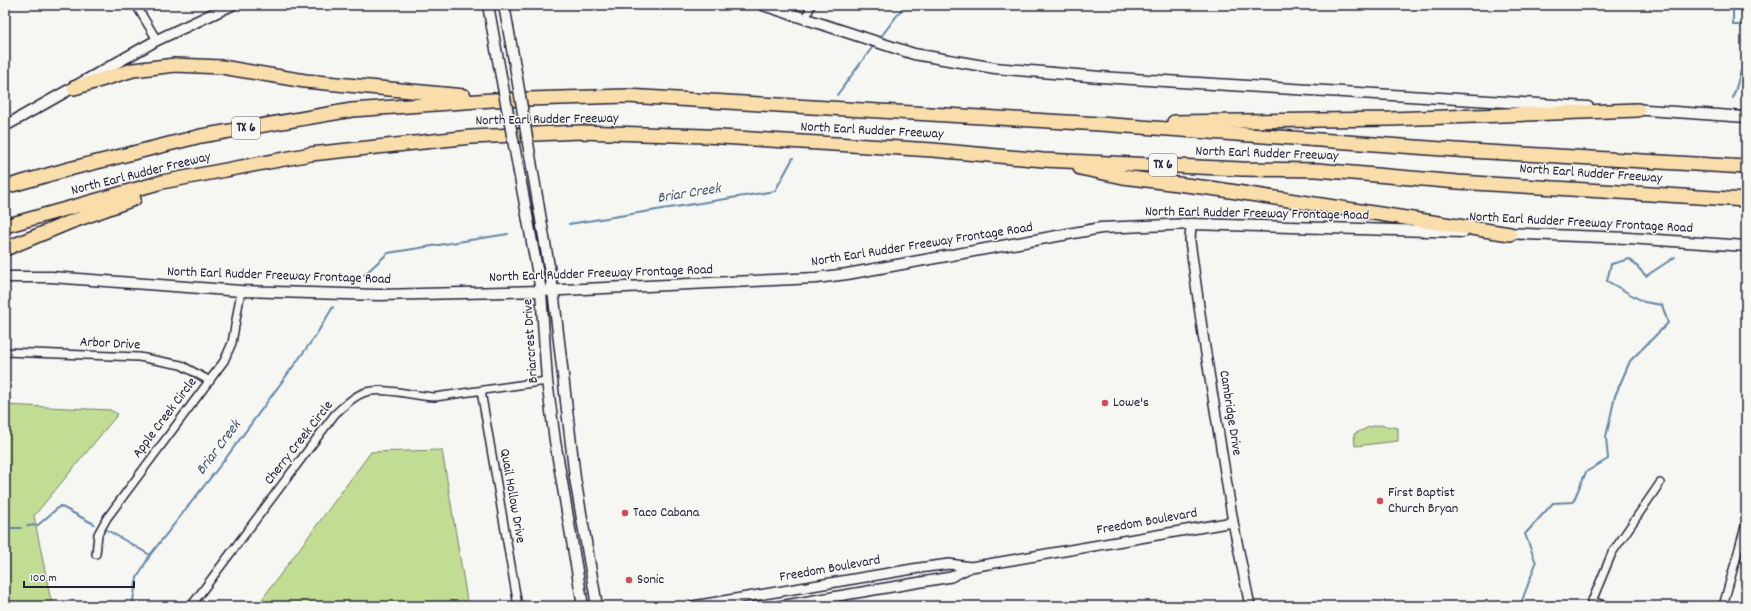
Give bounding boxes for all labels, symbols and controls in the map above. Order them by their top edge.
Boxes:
street label: North Earl Rudder Freeway [475,109,619,131]
road number: TX 6 [232,117,260,139]
street label: North Earl Rudder Freeway [800,117,944,145]
street label: North Earl Rudder Freeway [1195,142,1339,167]
street label: North Earl Rudder Freeway [69,147,213,201]
road number: TX 6 [1149,154,1177,176]
street label: North Earl Rudder Freeway [1519,159,1664,189]
water label: Briar Creek [656,178,724,210]
street label: North Earl Rudder Freeway Frontage Road [1145,202,1369,226]
street label: North Earl Rudder Freeway Frontage Road [1469,207,1693,239]
street label: North Earl Rudder Freeway Frontage Road [810,218,1034,272]
street label: North Earl Rudder Freeway Frontage Road [489,260,713,288]
street label: North Earl Rudder Freeway Frontage Road [167,262,391,290]
street label: Briarcrest Drive [518,298,544,384]
street label: Arbor Drive [79,332,141,356]
street label: Cambridge Drive [1213,369,1247,457]
street label: Apple Creek Circle [128,373,202,463]
place label: Lowe's [1113,393,1149,413]
street label: Cherry Creek Circle [260,397,338,489]
marker: Lowe's [1100,398,1110,408]
water label: Briar Creek [191,414,248,480]
street label: Quail Hollow Drive [494,447,530,545]
place label: First Baptist Church Bryan [1388,483,1458,519]
marker: First Baptist Church Bryan [1375,496,1385,506]
place label: Taco Cabana [633,503,700,523]
street label: Freedom Boulevard [1095,503,1199,541]
marker: Taco Cabana [620,508,630,518]
street label: Freedom Boulevard [778,550,882,588]
scale bar [24,563,134,589]
text: 100 m [30,570,57,587]
place label: Sonic [637,570,664,590]
marker: Sonic [624,575,634,585]

